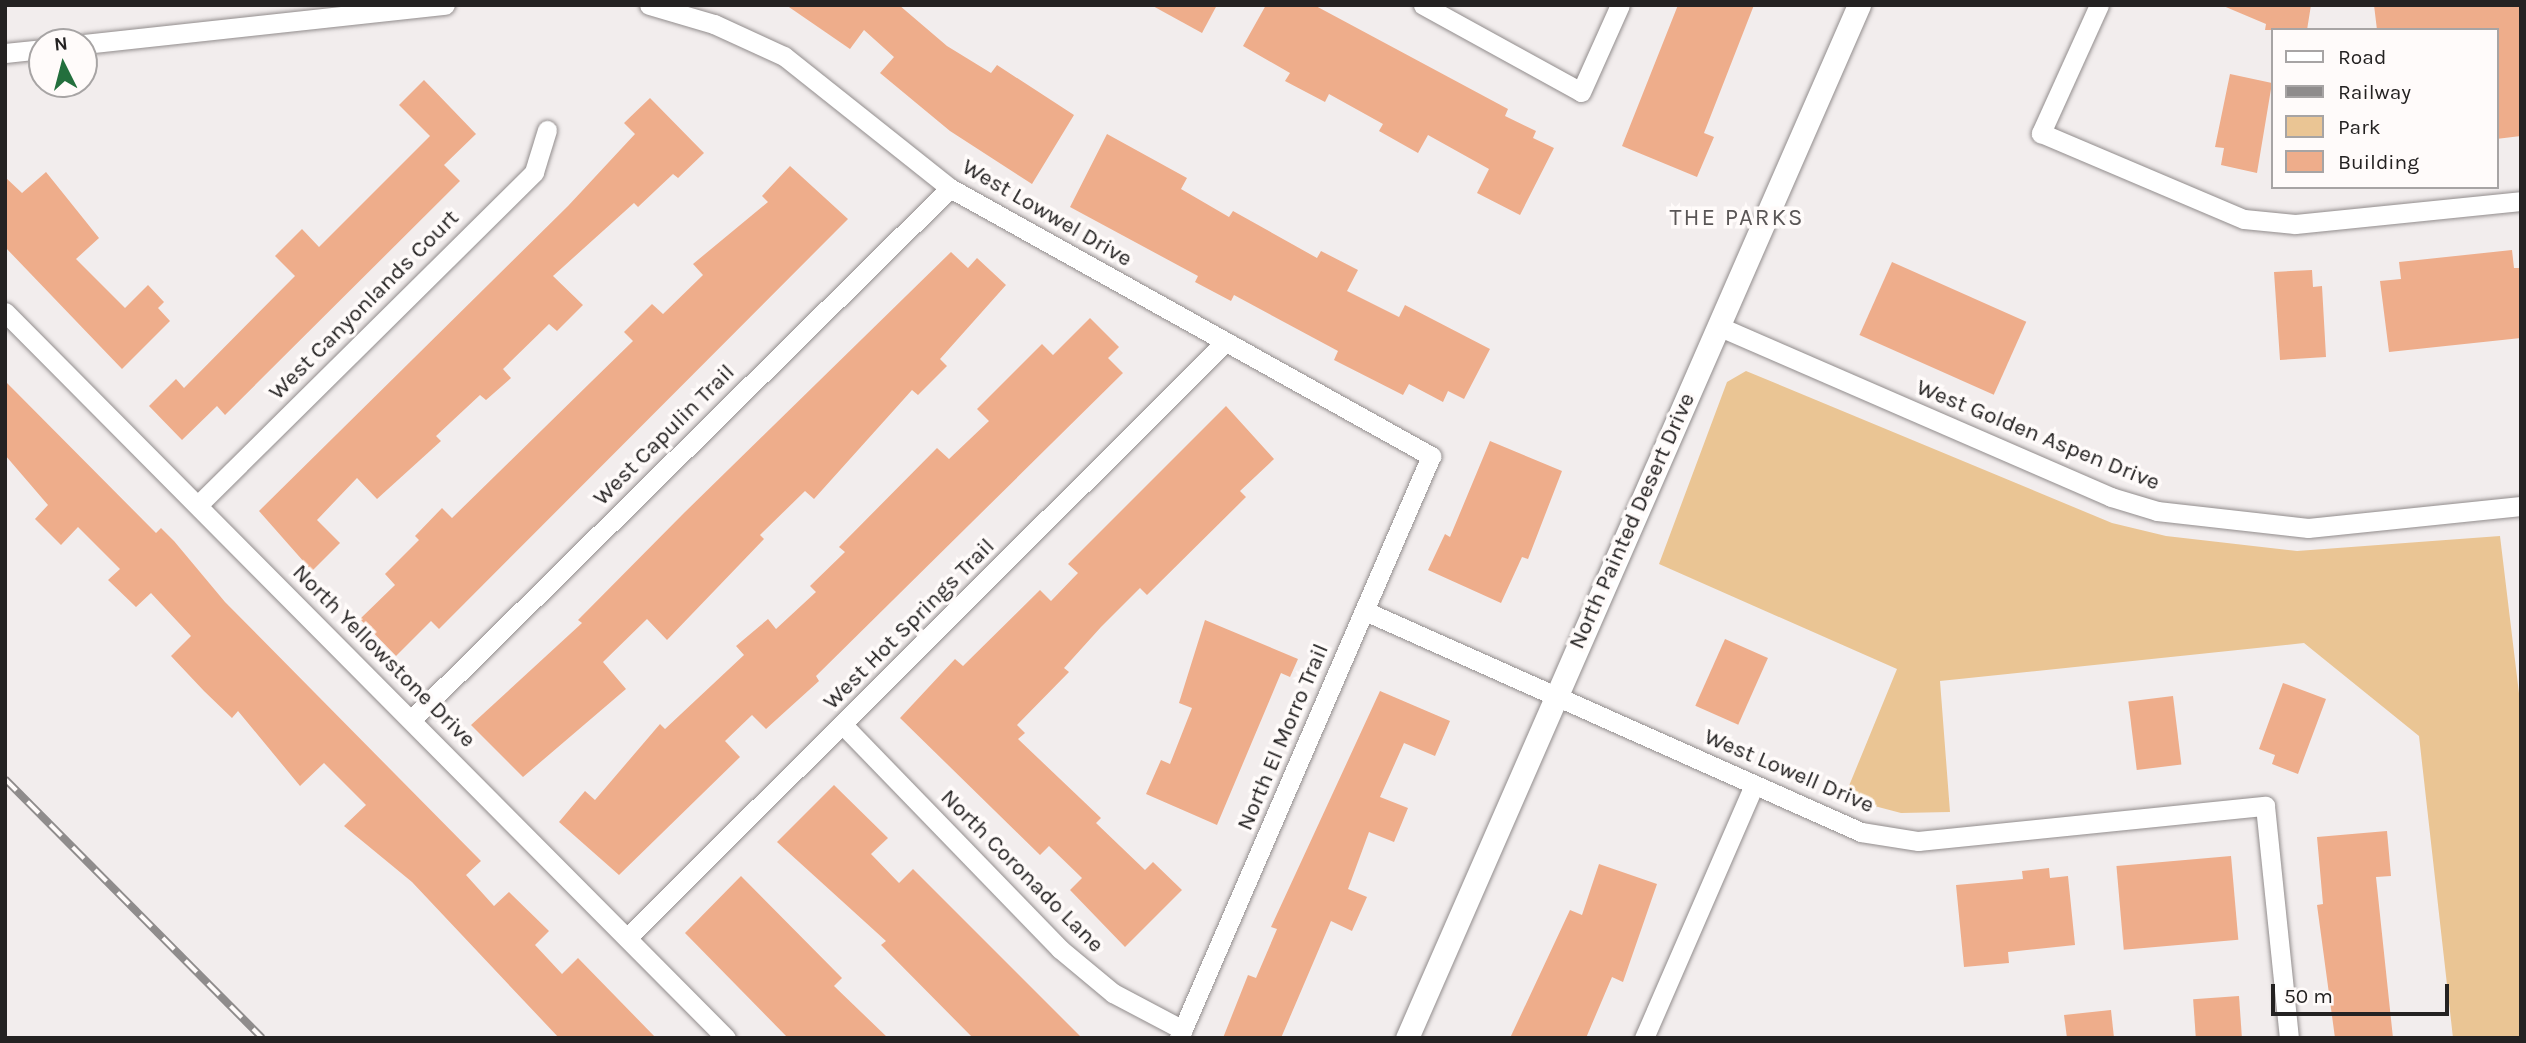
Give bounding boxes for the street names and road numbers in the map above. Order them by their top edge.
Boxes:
street label: West Lowwel Drive [957,153,1137,273]
street label: West Canyonlands Court [263,204,465,406]
street label: West Capulin Trail [588,359,740,511]
street label: West Golden Aspen Drive [1912,373,2164,497]
street label: North Painted Desert Drive [1563,389,1701,653]
street label: West Hot Springs Trail [818,533,1000,715]
street label: North Yellowstone Drive [287,559,481,753]
street label: North El Morro Trail [1231,639,1335,835]
street label: West Lowell Drive [1700,723,1878,819]
street label: North Coronado Lane [935,784,1109,958]

